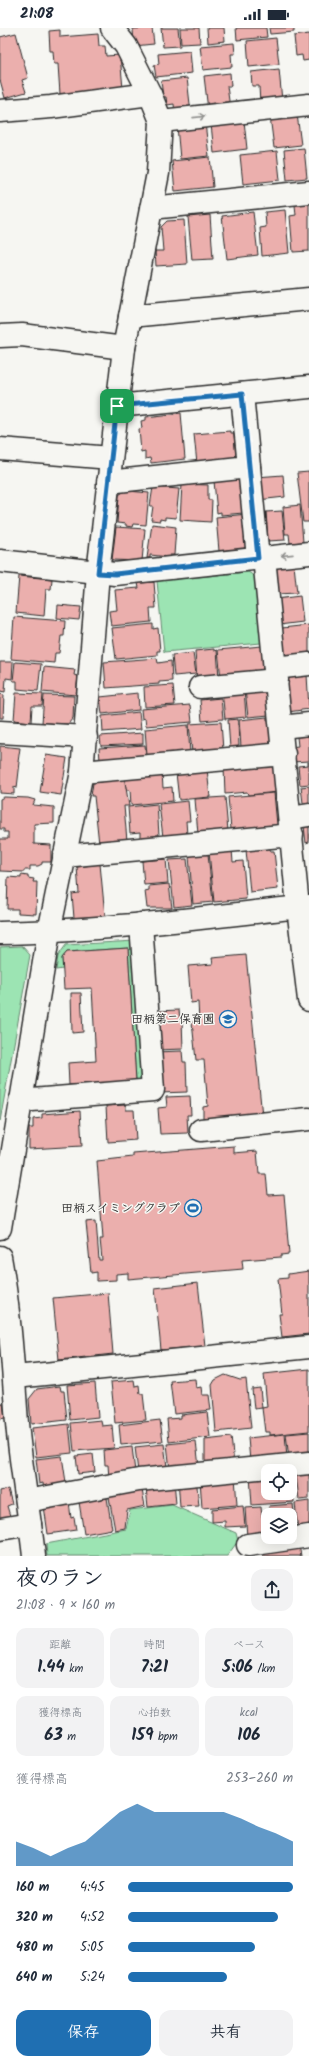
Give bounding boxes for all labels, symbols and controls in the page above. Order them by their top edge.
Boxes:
text: 21:08 [20,2,54,26]
one-way arrow [192,113,205,121]
pin [100,389,134,423]
icon: arrive [106,395,128,417]
one-way arrow [281,551,294,559]
school or university icon: 田柄第二保育園 [218,1009,238,1029]
place label: 田柄第二保育園 [131,1010,215,1029]
sports icon: 田柄スイミングクラブ [183,1198,203,1218]
place label: 田柄スイミングクラブ [61,1199,180,1218]
map controls [261,1464,297,1544]
button: locate [261,1464,297,1500]
button: layers [261,1508,297,1544]
text: 夜のラン [16,1562,104,1597]
button: share [251,1569,293,1611]
text: 21:08 · 9 × 160 m [16,1595,115,1616]
text: 距離 [49,1636,71,1654]
text: 時間 [143,1636,165,1654]
text: ペース [233,1636,265,1654]
text: 1.44 [37,1654,65,1681]
text: 7:21 [141,1654,168,1681]
text: 5:06 [222,1654,253,1681]
text: km [65,1660,83,1678]
text: /km [253,1660,275,1678]
text: 獲得標高 [38,1704,82,1722]
text: 心拍数 [138,1704,171,1722]
text: kcal [240,1704,258,1722]
text: 63 [44,1722,63,1749]
text: 159 [131,1722,154,1749]
text: 106 [237,1722,260,1749]
text: m [63,1728,76,1746]
text: bpm [154,1728,178,1746]
text: 253–260 m [226,1768,293,1789]
text: 獲得標高 [16,1769,68,1790]
text: 160 m [16,1877,49,1898]
text: 4:45 [80,1877,105,1898]
text: 320 m [16,1907,53,1928]
text: 4:52 [80,1907,105,1928]
text: 480 m [16,1937,53,1958]
text: 5:05 [80,1937,104,1958]
text: 640 m [16,1967,52,1988]
text: 5:24 [80,1967,105,1988]
button: 保存 [16,2010,151,2056]
button: 共有 [159,2010,293,2056]

